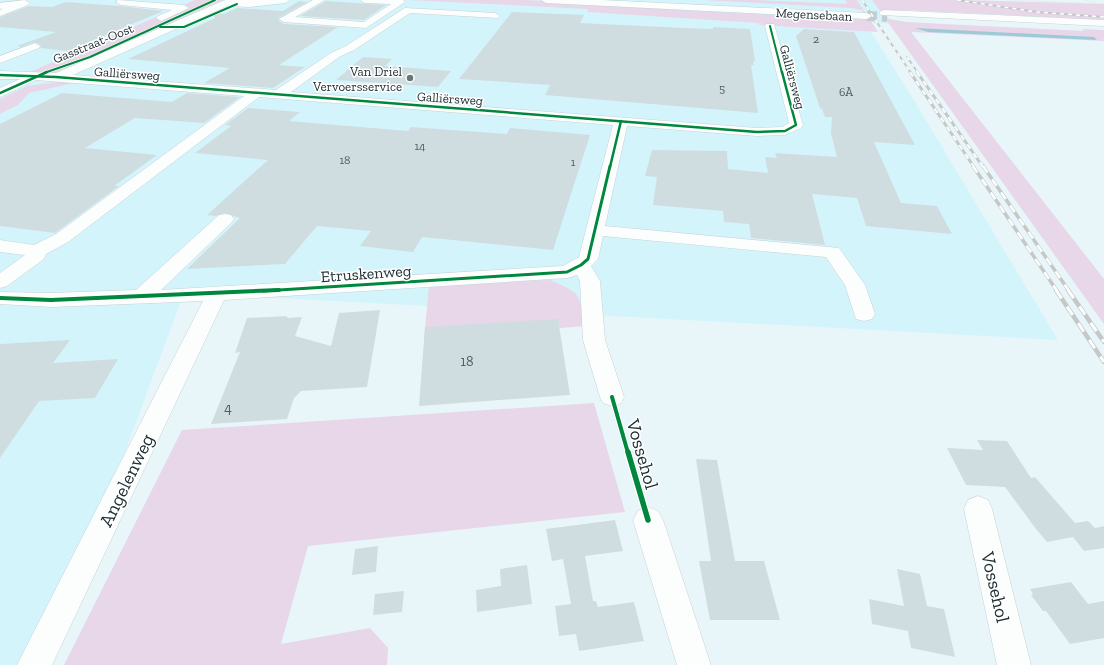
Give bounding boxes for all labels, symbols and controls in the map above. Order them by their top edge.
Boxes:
street label: Megensebaan [775,5,853,24]
street label: Gasstraat-Oost [51,20,136,66]
house number: 2 [813,32,819,46]
street label: Galliërsweg [777,43,808,111]
street label: Galliërsweg [93,64,160,83]
place label: Van Driel Vervoersservice [312,64,403,94]
marker: Van Driel Vervoersservice [405,73,415,83]
house number: 5 [719,81,725,95]
house number: 6A [839,85,853,99]
street label: Galliërsweg [416,89,483,108]
house number: 14 [414,139,426,153]
house number: 18 [339,153,351,167]
house number: 1 [571,155,576,169]
street label: Etruskenweg [320,261,412,286]
house number: 18 [461,353,473,370]
house number: 4 [224,400,232,417]
street label: Vossehol [621,415,663,492]
street label: Angelenweg [94,429,159,531]
street label: Vossehol [976,549,1015,625]

